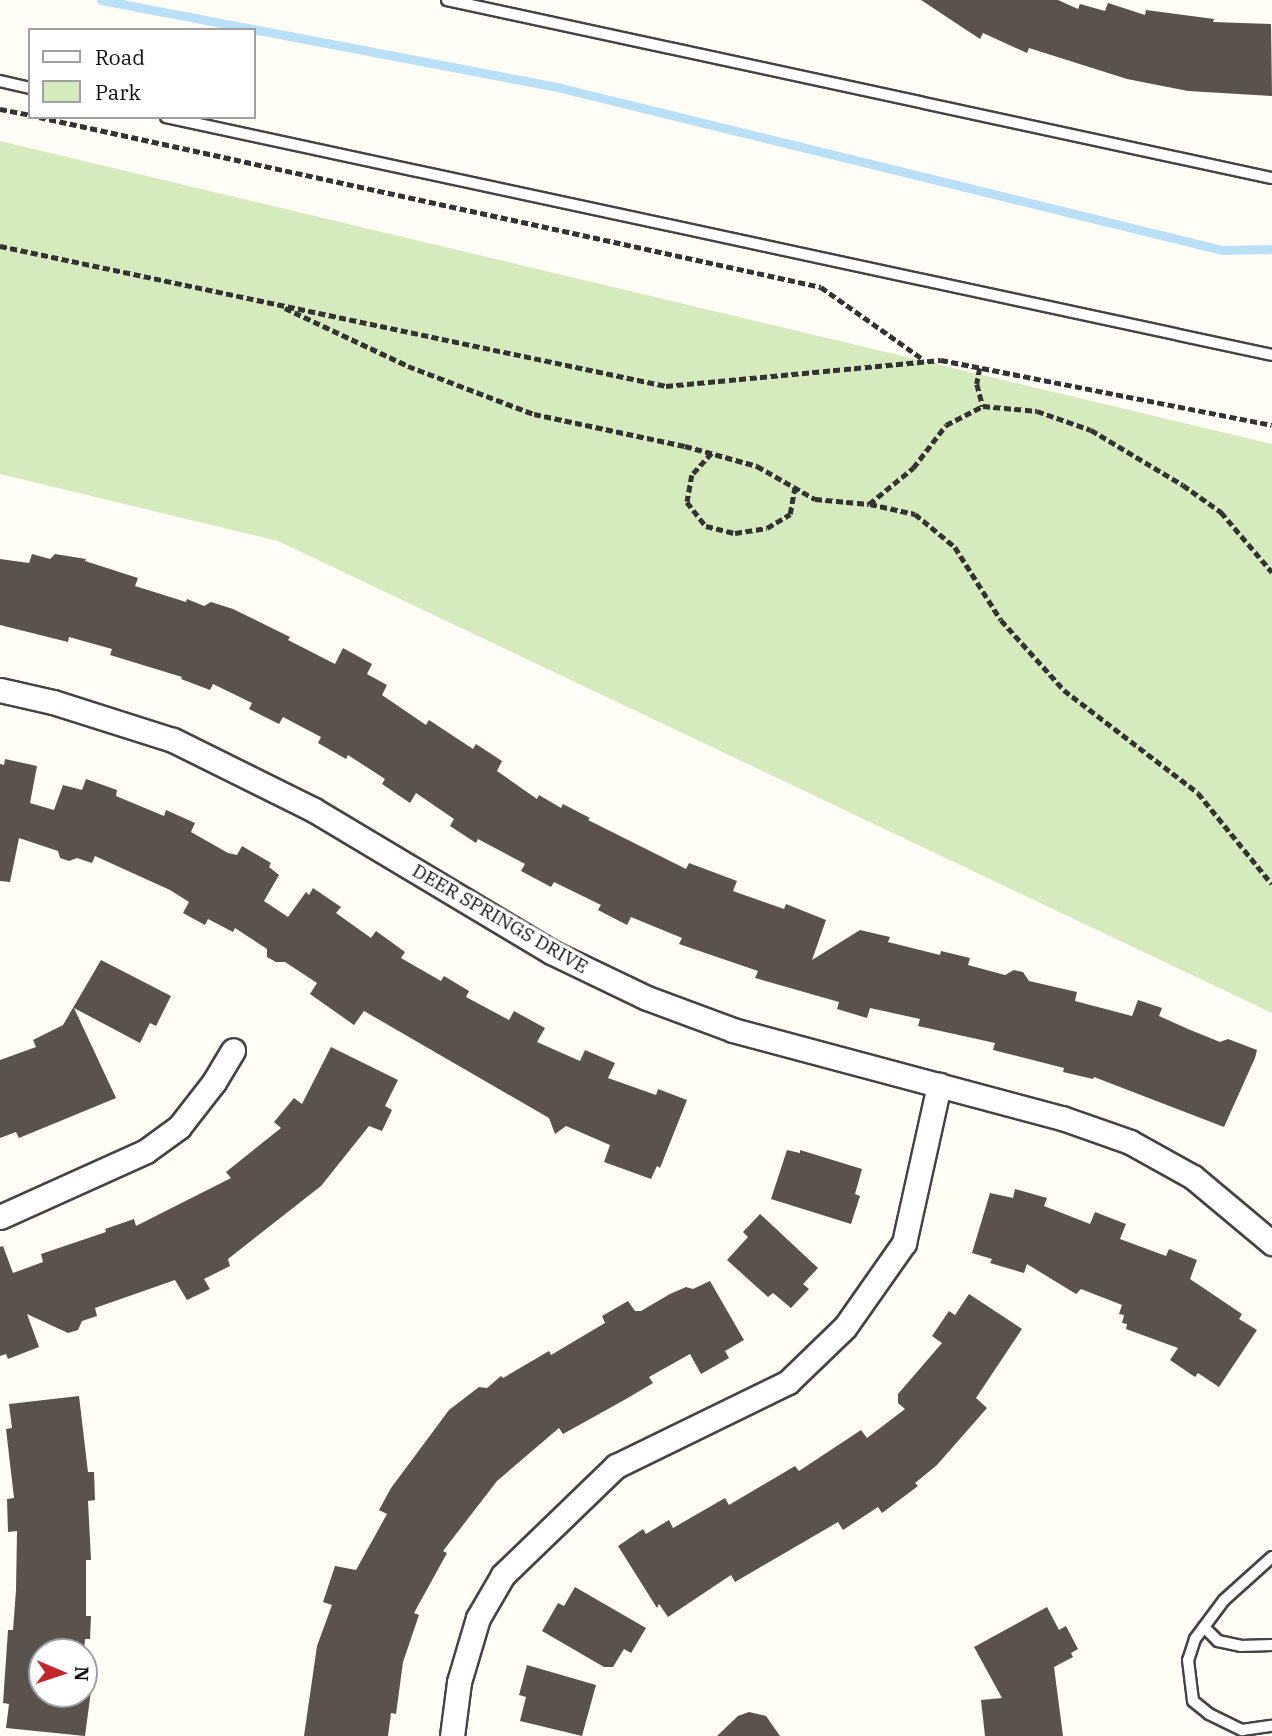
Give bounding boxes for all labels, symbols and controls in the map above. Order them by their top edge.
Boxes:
legend [28,28,256,119]
text: Road [95,43,145,71]
text: Park [95,78,141,106]
street label: DEER SPRINGS DRIVE [408,859,592,979]
north arrow [28,1638,98,1708]
text: N [70,1666,94,1682]

